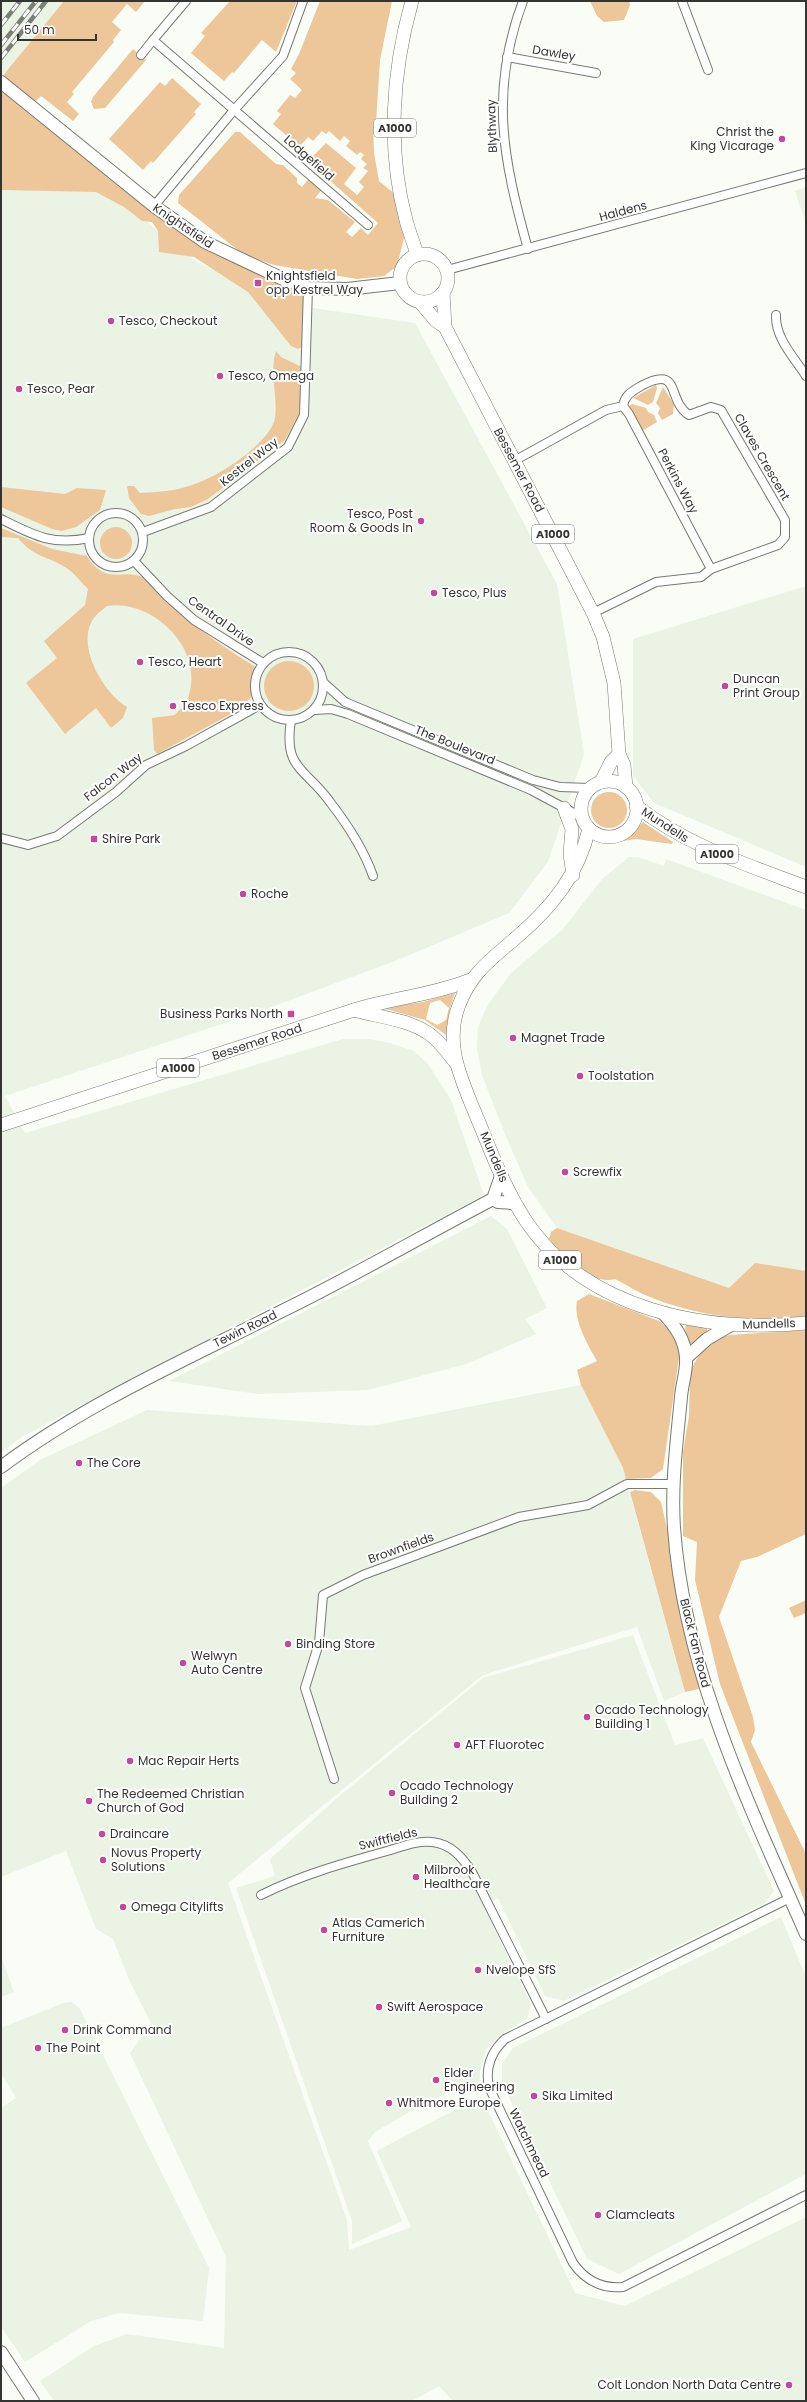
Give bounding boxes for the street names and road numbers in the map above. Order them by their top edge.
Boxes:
street label: Dawley [531,40,577,65]
street label: Blythway [482,99,501,153]
road number: A1000 [374,119,416,137]
street label: Lodgefield [280,131,338,184]
street label: Haldens [597,196,649,225]
street label: Knightsfield [150,199,217,252]
street label: Claves Crescent [731,410,794,504]
street label: Bessemer Road [490,425,549,515]
street label: Kestrel Way [216,433,282,490]
street label: Perkins Way [654,445,703,517]
road number: A1000 [532,525,574,543]
street label: Central Drive [185,591,258,650]
street label: The Boulevard [412,721,498,768]
street label: Falcon Way [80,748,146,805]
street label: Mundells [638,803,692,846]
road number: A1000 [696,845,738,863]
street label: Bessemer Road [210,1019,304,1064]
road number: A1000 [157,1059,199,1077]
street label: Mundells [476,1129,513,1185]
road number: A1000 [539,1251,581,1269]
street label: Tewin Road [210,1306,279,1351]
street label: Mundells [742,1314,796,1333]
street label: Brownfields [366,1528,436,1567]
street label: Black Fan Road [676,1597,715,1689]
street label: Swiftfields [357,1823,419,1854]
street label: Watchmead [505,2105,554,2180]

